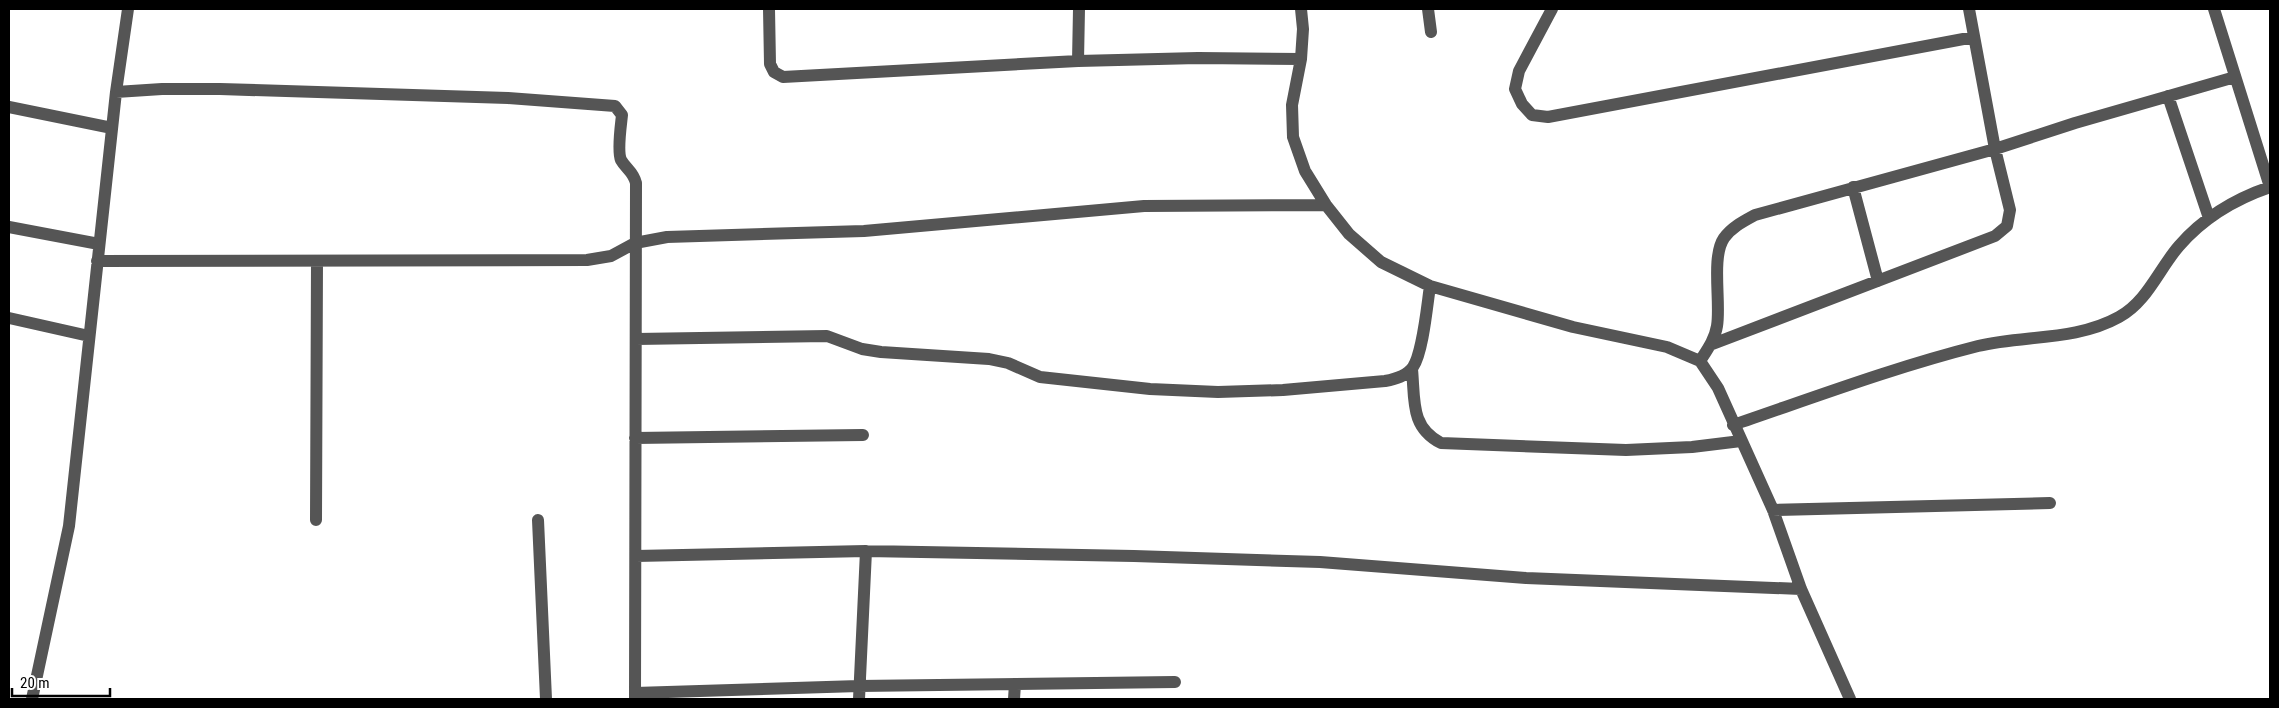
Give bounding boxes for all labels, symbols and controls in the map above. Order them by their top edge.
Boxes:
scale bar [12,666,110,698]
text: 20 m [20,674,50,692]

